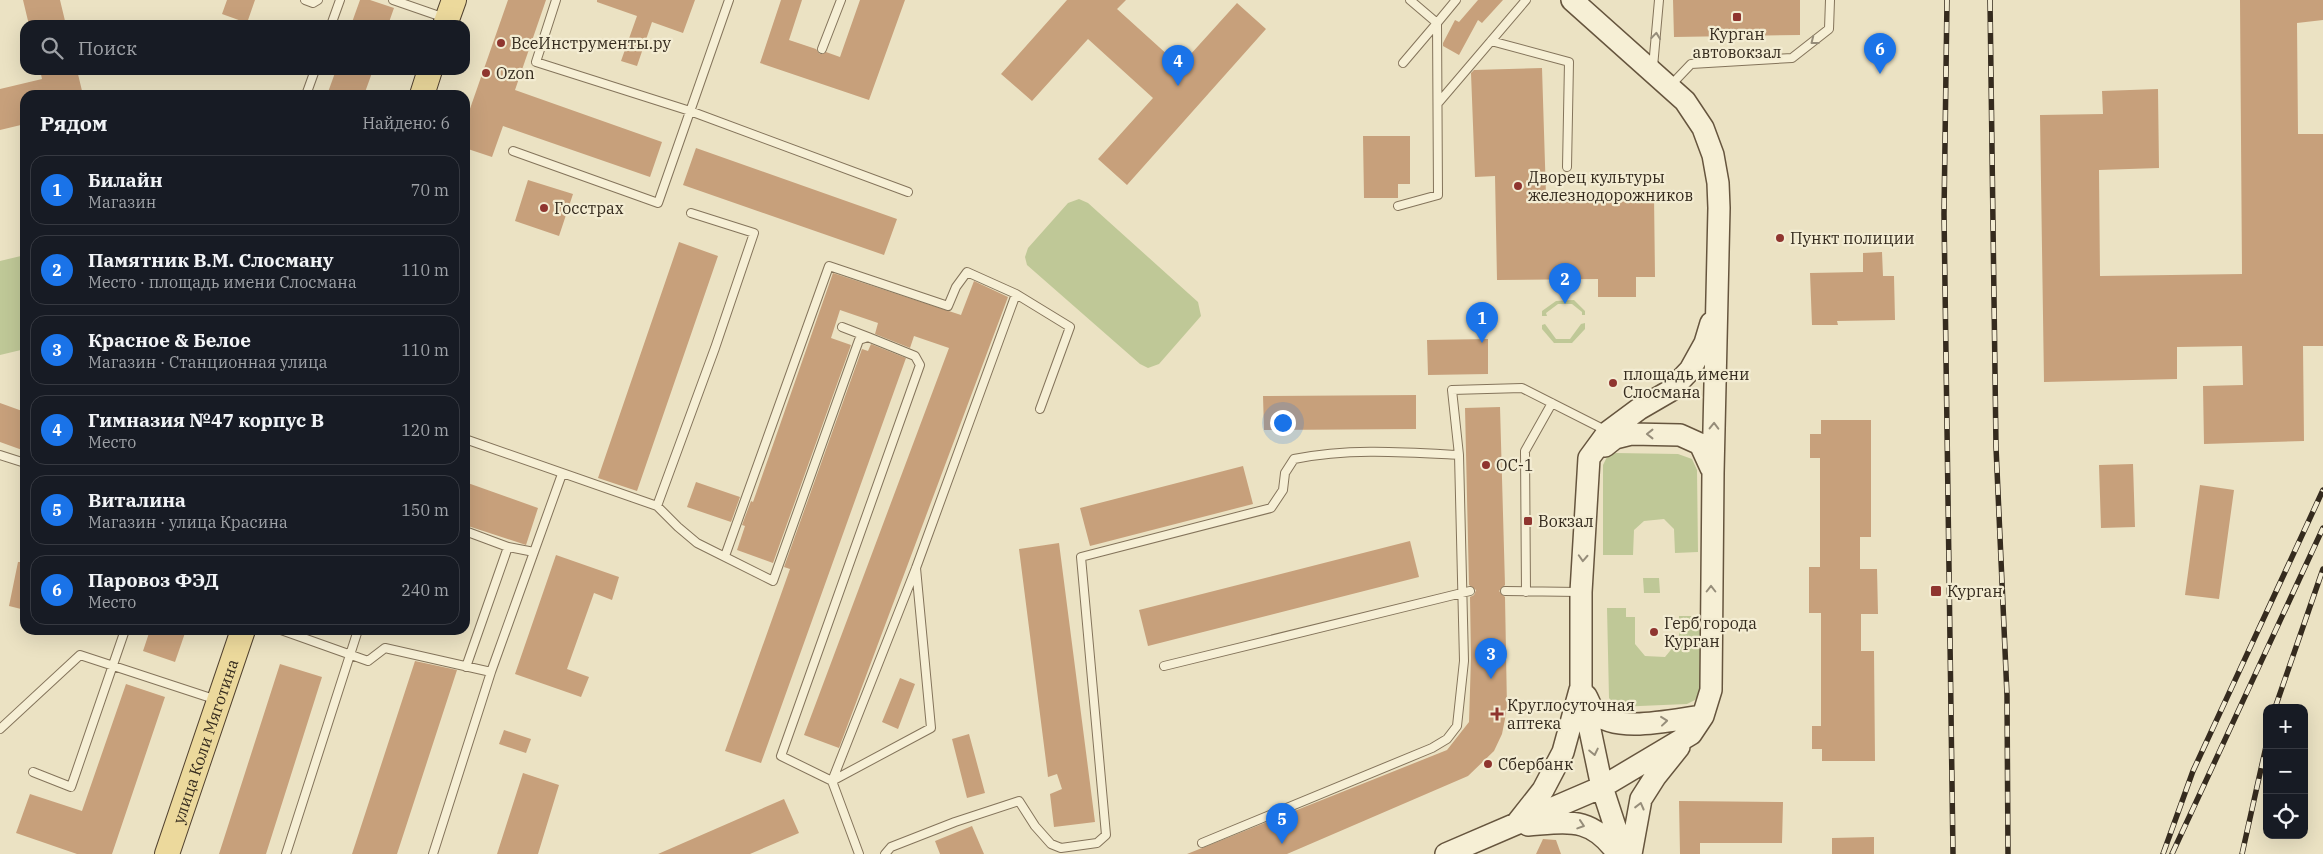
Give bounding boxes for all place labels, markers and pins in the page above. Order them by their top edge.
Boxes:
marker: Курган автовокзал [1731,11,1743,23]
place label: Курган автовокзал [1693,24,1781,62]
place label: ВсеИнструменты.ру [511,33,672,53]
pin: 6 [1864,33,1896,74]
marker: ВсеИнструменты.ру [495,37,507,49]
pin: 4 [1162,45,1194,86]
place label: Ozon [496,63,535,83]
marker: Ozon [480,67,492,79]
place label: Дворец культуры железнодорожников [1528,167,1693,205]
marker: Дворец культуры железнодорожников [1512,180,1524,192]
place label: Госстрах [554,198,624,218]
marker: Госстрах [538,202,550,214]
place label: Пункт полиции [1790,228,1915,248]
marker: Пункт полиции [1774,232,1786,244]
pin: 2 [1549,263,1581,304]
pin: 1 [1466,302,1498,343]
place label: площадь имени Слосмана [1623,364,1750,402]
marker: площадь имени Слосмана [1607,377,1619,389]
place label: ОС-1 [1496,455,1534,475]
marker: ОС-1 [1480,459,1492,471]
place label: Вокзал [1538,511,1594,531]
marker: Вокзал [1522,515,1534,527]
place label: Курган [1947,581,2003,601]
marker: Курган [1929,584,1943,598]
place label: Герб города Курган [1664,613,1757,651]
marker: Герб города Курган [1648,626,1660,638]
pin: 3 [1475,638,1507,679]
place label: Круглосуточная аптека [1507,695,1635,733]
marker: Круглосуточная аптека [1491,708,1503,720]
place label: Сбербанк [1498,754,1574,774]
marker: Сбербанк [1482,758,1494,770]
pin: 5 [1266,803,1298,844]

